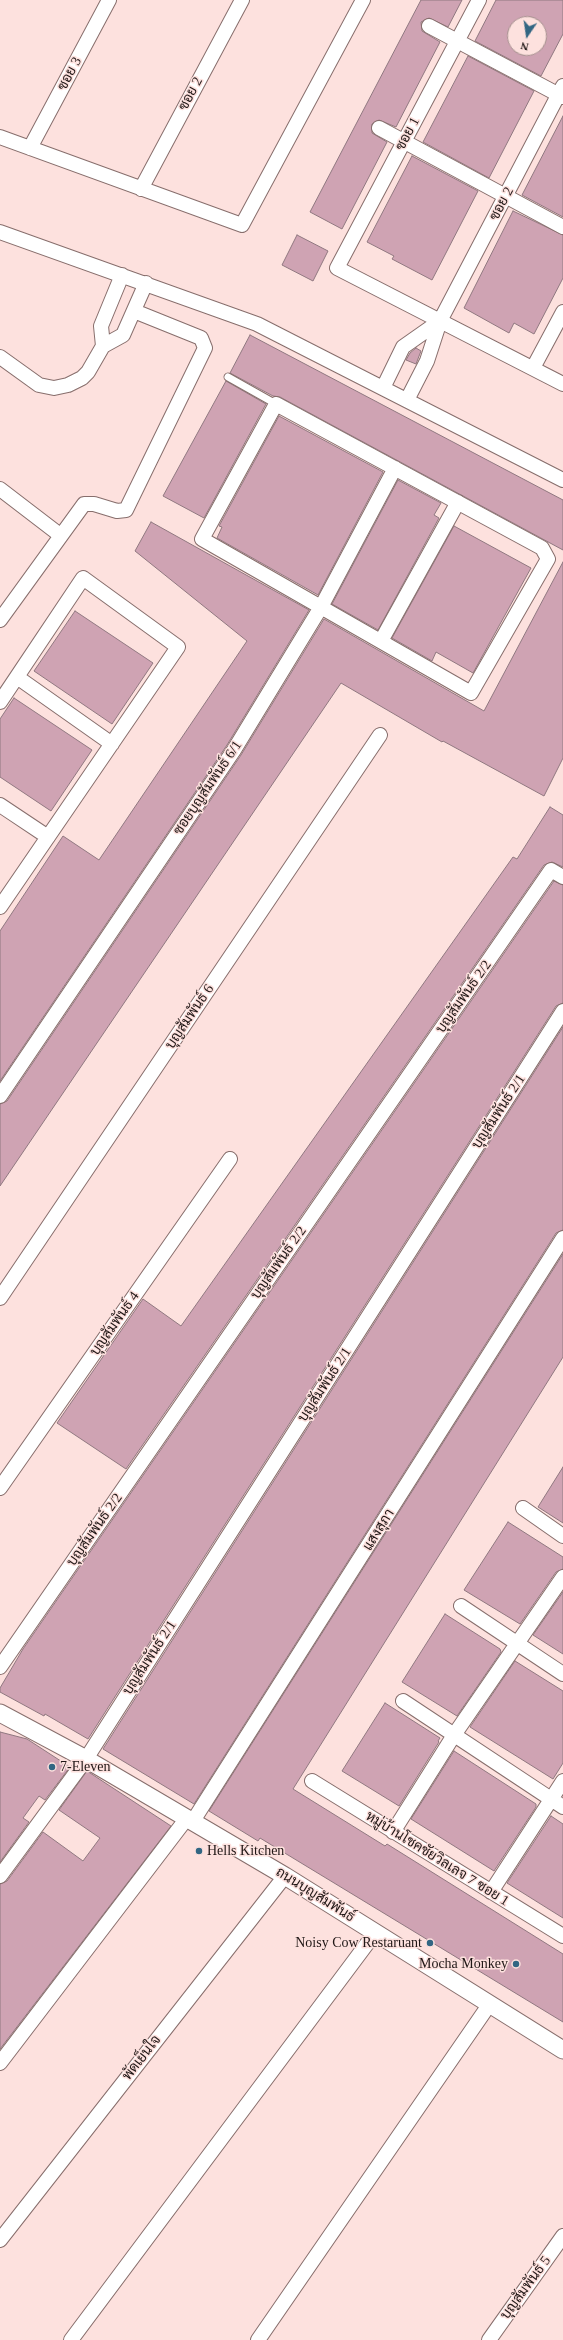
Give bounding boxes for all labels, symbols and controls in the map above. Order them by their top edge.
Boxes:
north arrow [507,16,547,56]
text: N [519,40,530,53]
street label: ซอย 3 [54,54,86,94]
street label: ซอย 2 [175,74,207,114]
street label: ซอย 1 [392,114,424,154]
street label: ซอย 2 [486,184,518,224]
street label: ซอยบุญสัมพันธ์ 6/1 [170,738,246,838]
street label: บุญสัมพันธ์ 2/2 [433,957,495,1037]
street label: บุญสัมพันธ์ 6 [162,981,218,1053]
street label: บุญสัมพันธ์ 2/1 [469,1072,529,1152]
street label: บุญสัมพันธ์ 2/2 [248,1223,310,1303]
street label: บุญสัมพันธ์ 4 [87,1289,143,1359]
street label: บุญสัมพันธ์ 2/1 [295,1345,355,1425]
street label: บุญสัมพันธ์ 2/2 [64,1490,126,1570]
street label: แสงสุภา [360,1506,398,1554]
street label: บุญสัมพันธ์ 2/1 [120,1618,180,1698]
place label: 7-Eleven [60,1759,111,1775]
marker: 7-Eleven [47,1762,57,1772]
street label: หมู่บ้านโชคชัยวิลเลจ 7 ซอย 1 [362,1808,512,1910]
place label: Hells Kitchen [207,1843,284,1859]
marker: Hells Kitchen [194,1846,204,1856]
street label: ถนนบุญสัมพันธ์ [272,1864,358,1926]
place label: Noisy Cow Restaruant [295,1935,422,1951]
marker: Noisy Cow Restaruant [425,1938,435,1948]
place label: Mocha Monkey [419,1956,508,1972]
marker: Mocha Monkey [511,1959,521,1969]
street label: พัดเย็นใจ [119,2032,165,2084]
street label: บุญสัมพันธ์ 5 [497,2253,555,2323]

